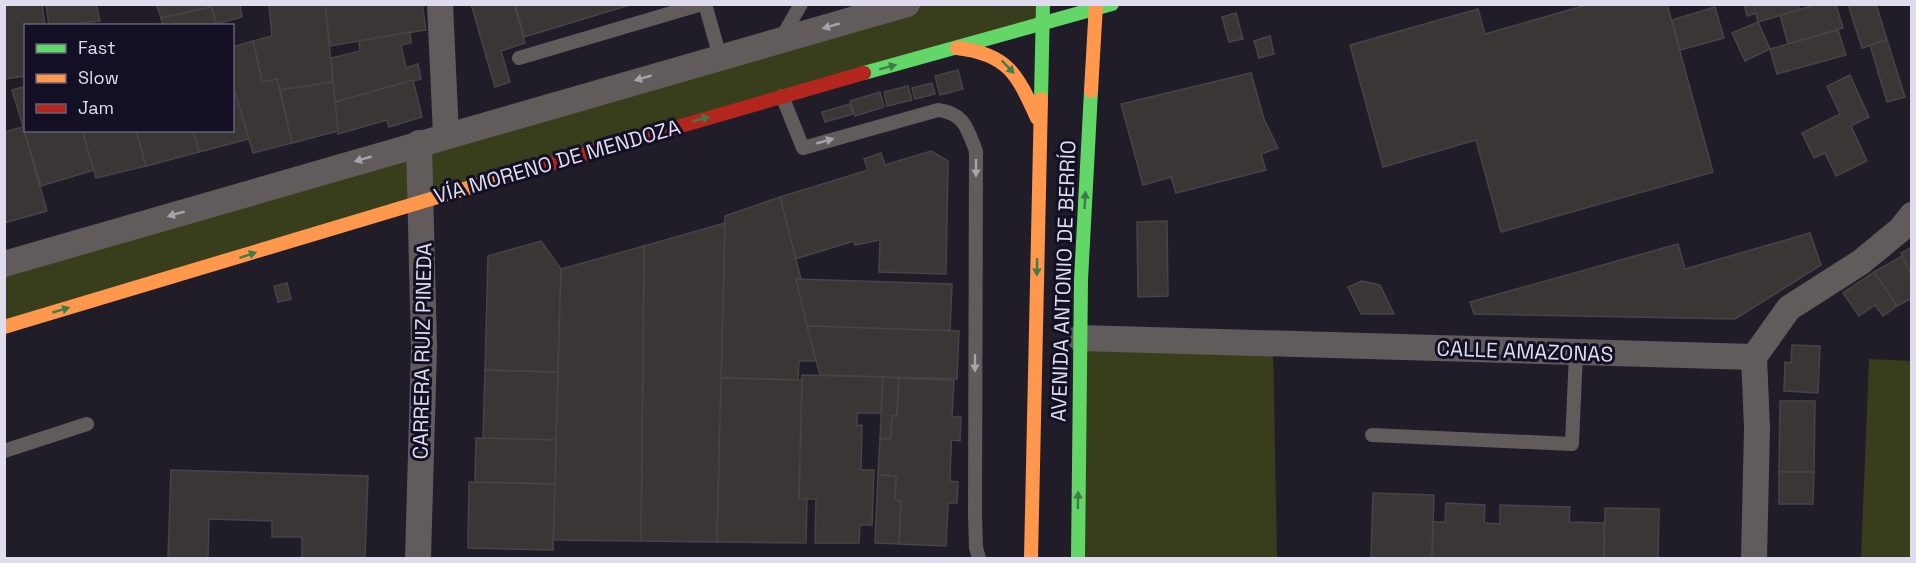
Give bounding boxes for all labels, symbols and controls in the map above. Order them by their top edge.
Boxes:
one-way arrow [821,22,839,31]
legend [24,24,234,132]
text: Fast [78,36,115,59]
one-way arrow [1001,59,1015,74]
one-way arrow [879,61,898,71]
text: Slow [78,66,119,89]
one-way arrow [634,74,652,84]
text: Jam [78,96,114,119]
street label: VÍA MORENO DE MENDOZA [431,113,683,209]
one-way arrow [692,114,710,123]
one-way arrow [817,136,835,145]
street label: AVENIDA ANTONIO DE BERRÍO [1045,140,1081,422]
one-way arrow [354,155,372,164]
one-way arrow [971,158,981,177]
one-way arrow [1081,191,1090,210]
one-way arrow [167,210,185,219]
street label: CARRERA RUIZ PINEDA [407,242,437,460]
one-way arrow [239,250,257,260]
one-way arrow [1032,257,1042,276]
one-way arrow [52,305,70,314]
street label: CALLE AMAZONAS [1436,334,1614,368]
one-way arrow [970,353,980,372]
one-way arrow [1074,491,1083,510]

